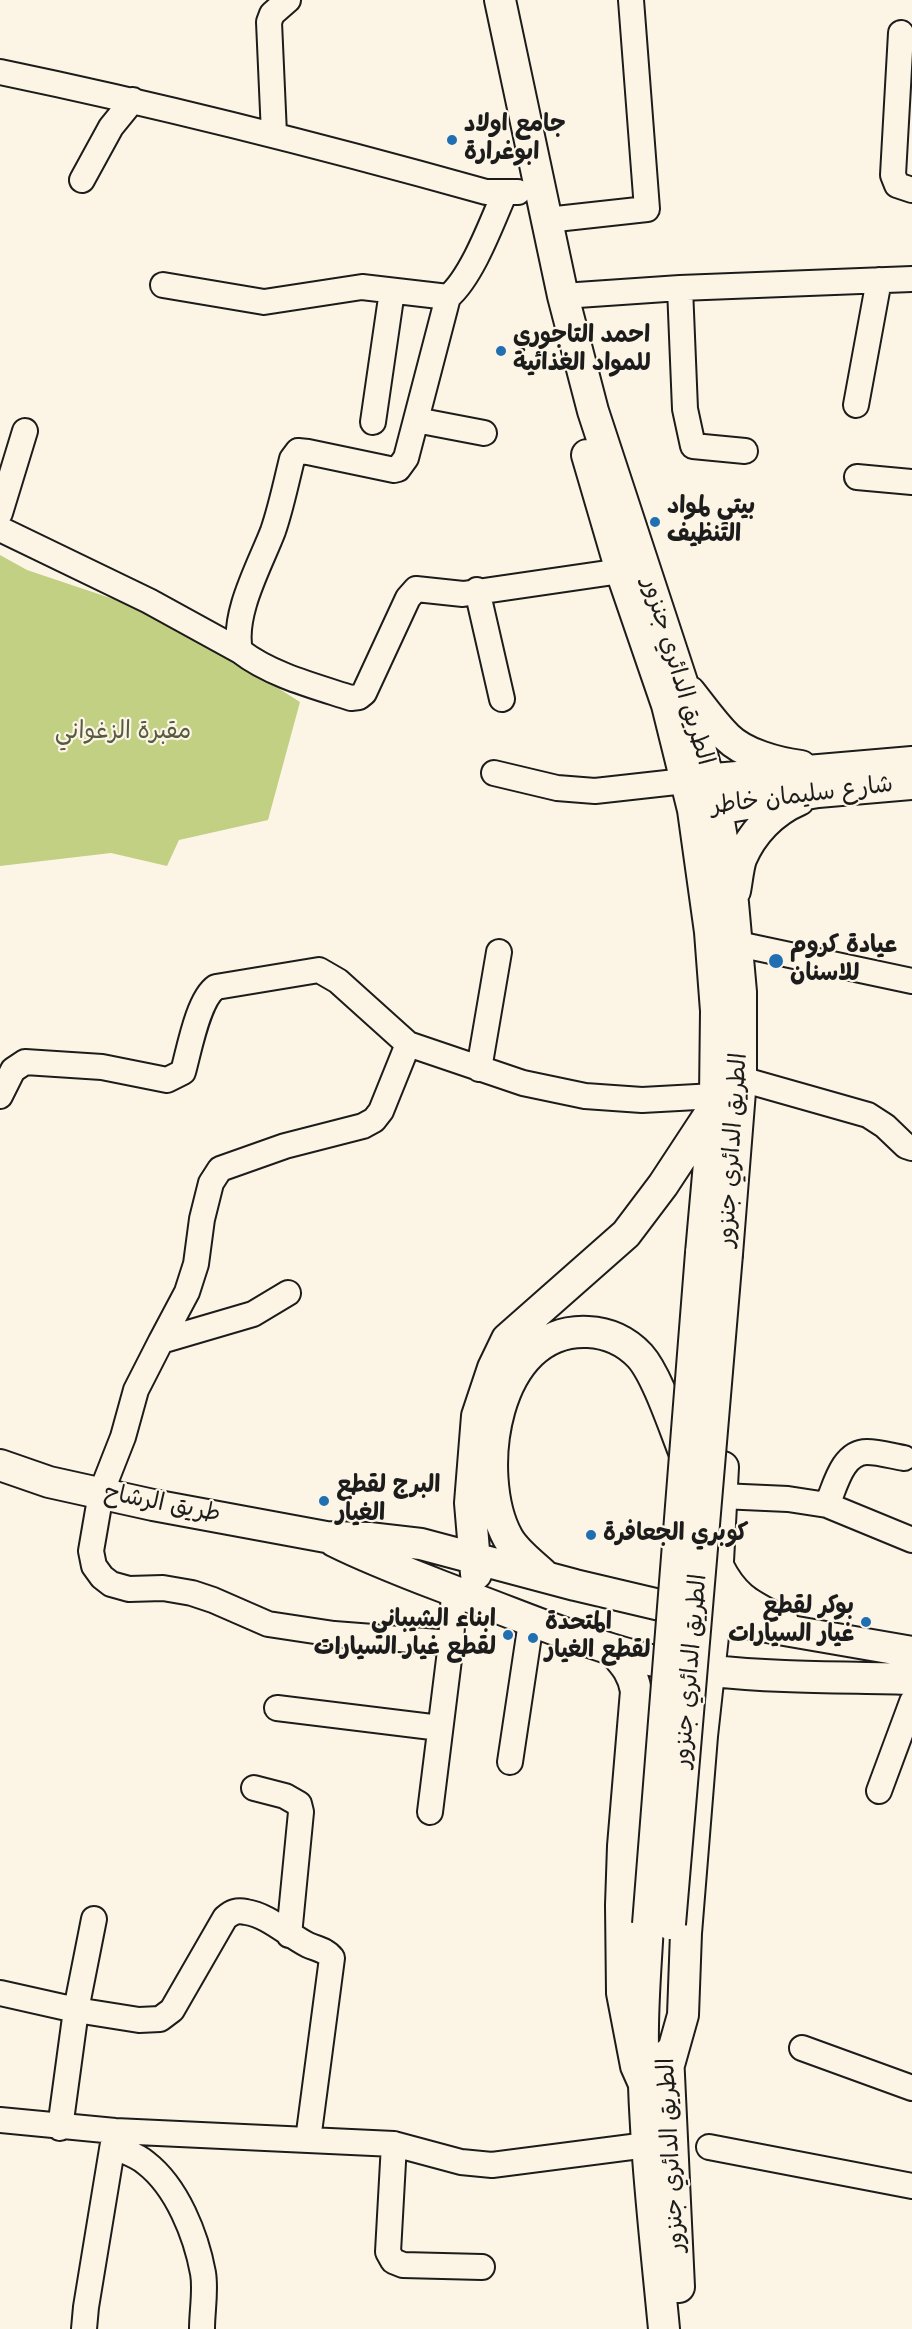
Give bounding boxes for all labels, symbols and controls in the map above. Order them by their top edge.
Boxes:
place label: جامع اولاد ابوغرارة [464,112,566,168]
marker: جامع اولاد ابوغرارة [445,133,459,147]
place label: احمد التاجوري للمواد الغذائية [513,323,651,379]
marker: احمد التاجوري للمواد الغذائية [494,344,508,358]
place label: بيتي لمواد التنظيف [667,494,755,550]
marker: بيتي لمواد التنظيف [648,515,662,529]
street label: الطريق الدائري جنزور [634,575,718,769]
park label: مقبرة الزغواني [55,719,191,747]
street label: شارع سليمان خاطر [709,772,895,822]
place label: عيادة كروم للاسنان [790,933,897,989]
marker: عيادة كروم للاسنان [767,952,785,970]
street label: الطريق الدائري جنزور [713,1052,755,1248]
place label: البرج لقطع الغيار [336,1473,440,1529]
street label: طريق الرشاح [101,1480,223,1530]
marker: البرج لقطع الغيار [317,1494,331,1508]
place label: كوبري الجعافرة [603,1521,748,1549]
marker: كوبري الجعافرة [584,1528,598,1542]
street label: الطريق الدائري جنزور [669,1573,715,1769]
place label: بوكر لقطع غيار السيارات [728,1594,854,1650]
place label: ابناء الشيباني لقطع غيار السيارات [314,1607,496,1663]
place label: المتحدة لقطع الغيار [545,1610,651,1666]
marker: بوكر لقطع غيار السيارات [859,1615,873,1629]
marker: ابناء الشيباني لقطع غيار السيارات [501,1628,515,1642]
marker: المتحدة لقطع الغيار [526,1631,540,1645]
street label: الطريق الدائري جنزور [654,2057,692,2253]

